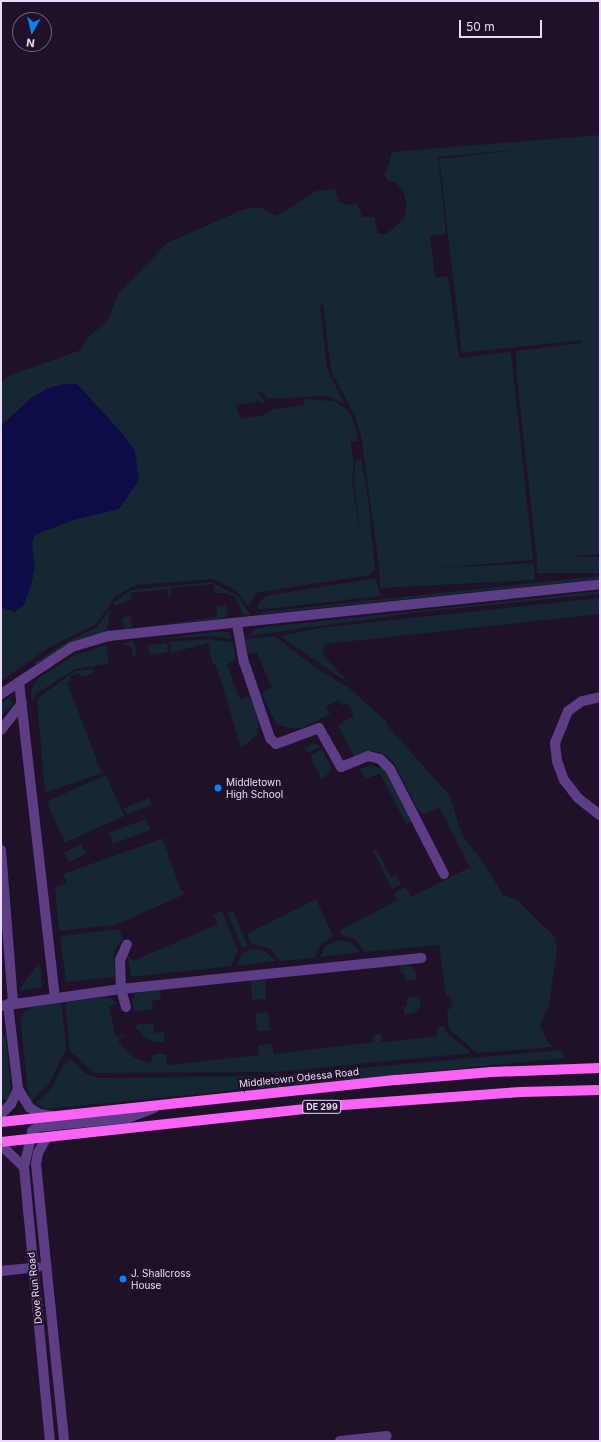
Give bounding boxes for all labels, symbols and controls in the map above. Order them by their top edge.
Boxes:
north arrow [12,12,52,52]
scale bar [461,12,544,38]
text: 50 m [466,19,495,34]
text: N [25,35,36,50]
place label: Middletown High School [226,776,283,800]
marker: Middletown High School [213,783,223,793]
street label: Middletown Odessa Road [238,1066,360,1090]
road number: DE 299 [302,1100,342,1114]
street label: Dove Run Road [25,1251,45,1325]
place label: J. Shallcross House [131,1267,191,1290]
marker: J. Shallcross House [118,1274,128,1284]

